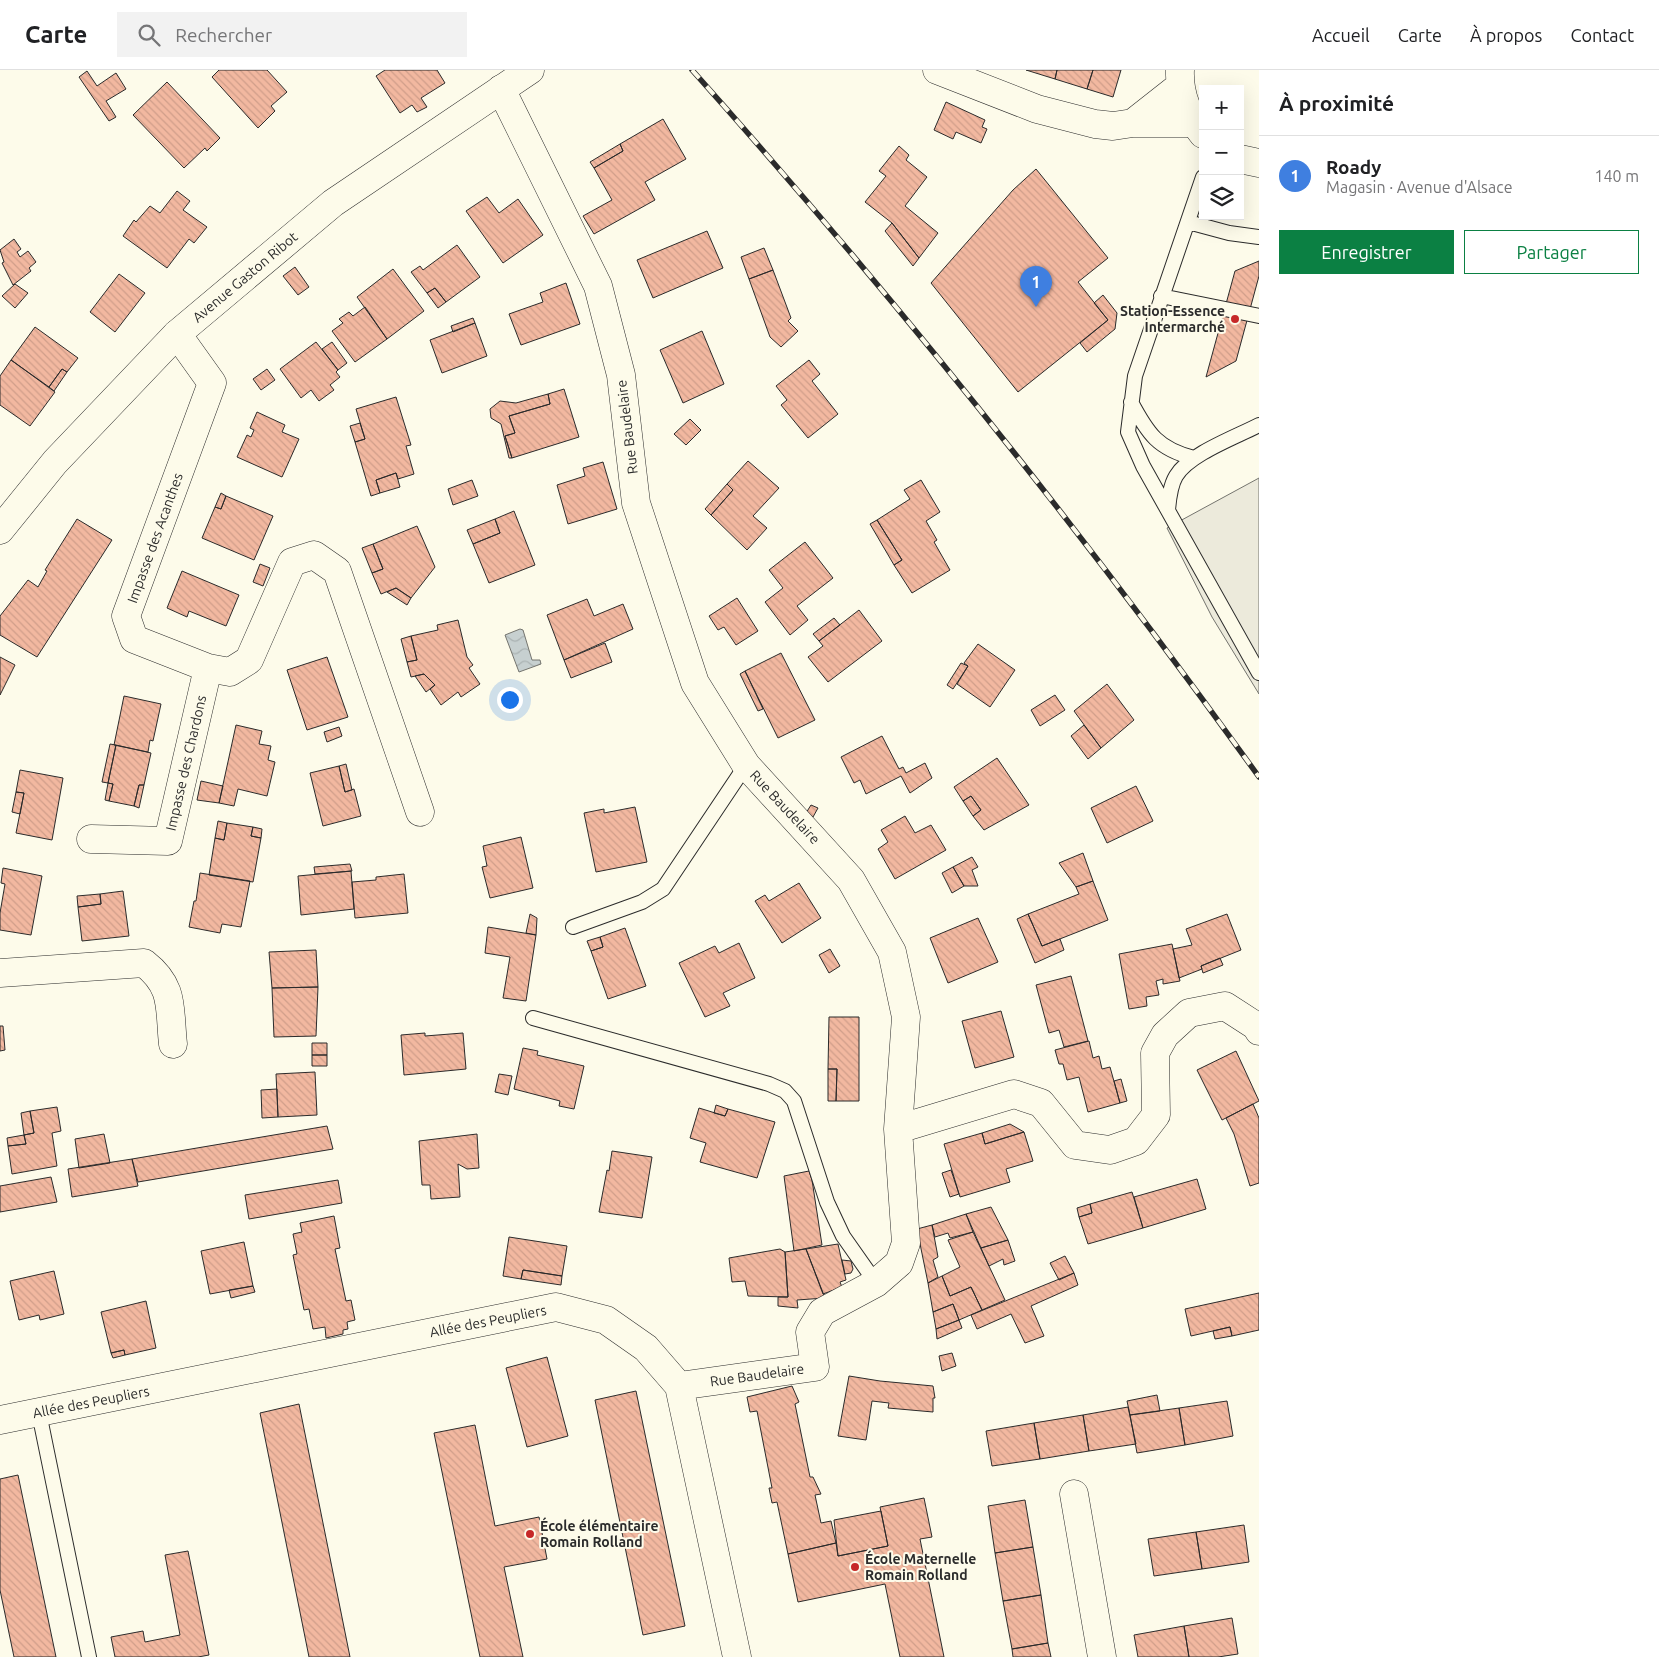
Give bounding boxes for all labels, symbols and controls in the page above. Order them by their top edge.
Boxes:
search box [117,12,467,57]
text: Carte [25,21,87,48]
icon: search [135,21,163,49]
text: Rechercher [175,24,272,46]
text: Accueil [1312,25,1370,45]
text: Carte [1398,25,1442,45]
text: À propos [1470,25,1542,45]
text: Contact [1570,25,1634,45]
map controls [1199,85,1244,220]
button: + [1199,85,1244,130]
text: À proximité [1279,91,1394,115]
button: − [1199,130,1244,175]
text: Roady [1326,156,1381,178]
text: 1 [1290,167,1300,185]
text: 140 m [1594,167,1639,185]
button: layers [1199,175,1244,220]
text: Magasin · Avenue d'Alsace [1326,178,1513,196]
street label: Avenue Gaston Ribot [189,228,301,325]
button: Enregistrer [1279,230,1454,274]
button: Partager [1464,230,1639,274]
pin: 1 [1020,266,1052,307]
place label: Station-Essence Intermarché [1120,303,1225,335]
marker: Station-Essence Intermarché [1229,313,1241,325]
street label: Rue Baudelaire [613,379,641,475]
street label: Impasse des Acanthes [124,471,186,605]
your location [497,687,523,713]
street label: Impasse des Chardons [163,694,209,832]
street label: Rue Baudelaire [747,767,823,847]
street label: Allée des Peupliers [428,1302,548,1340]
street label: Rue Baudelaire [709,1360,805,1390]
street label: Allée des Peupliers [31,1383,151,1421]
place label: École élémentaire Romain Rolland [540,1517,659,1550]
marker: École élémentaire Romain Rolland [524,1528,536,1540]
place label: École Maternelle Romain Rolland [865,1550,976,1583]
marker: École Maternelle Romain Rolland [849,1561,861,1573]

